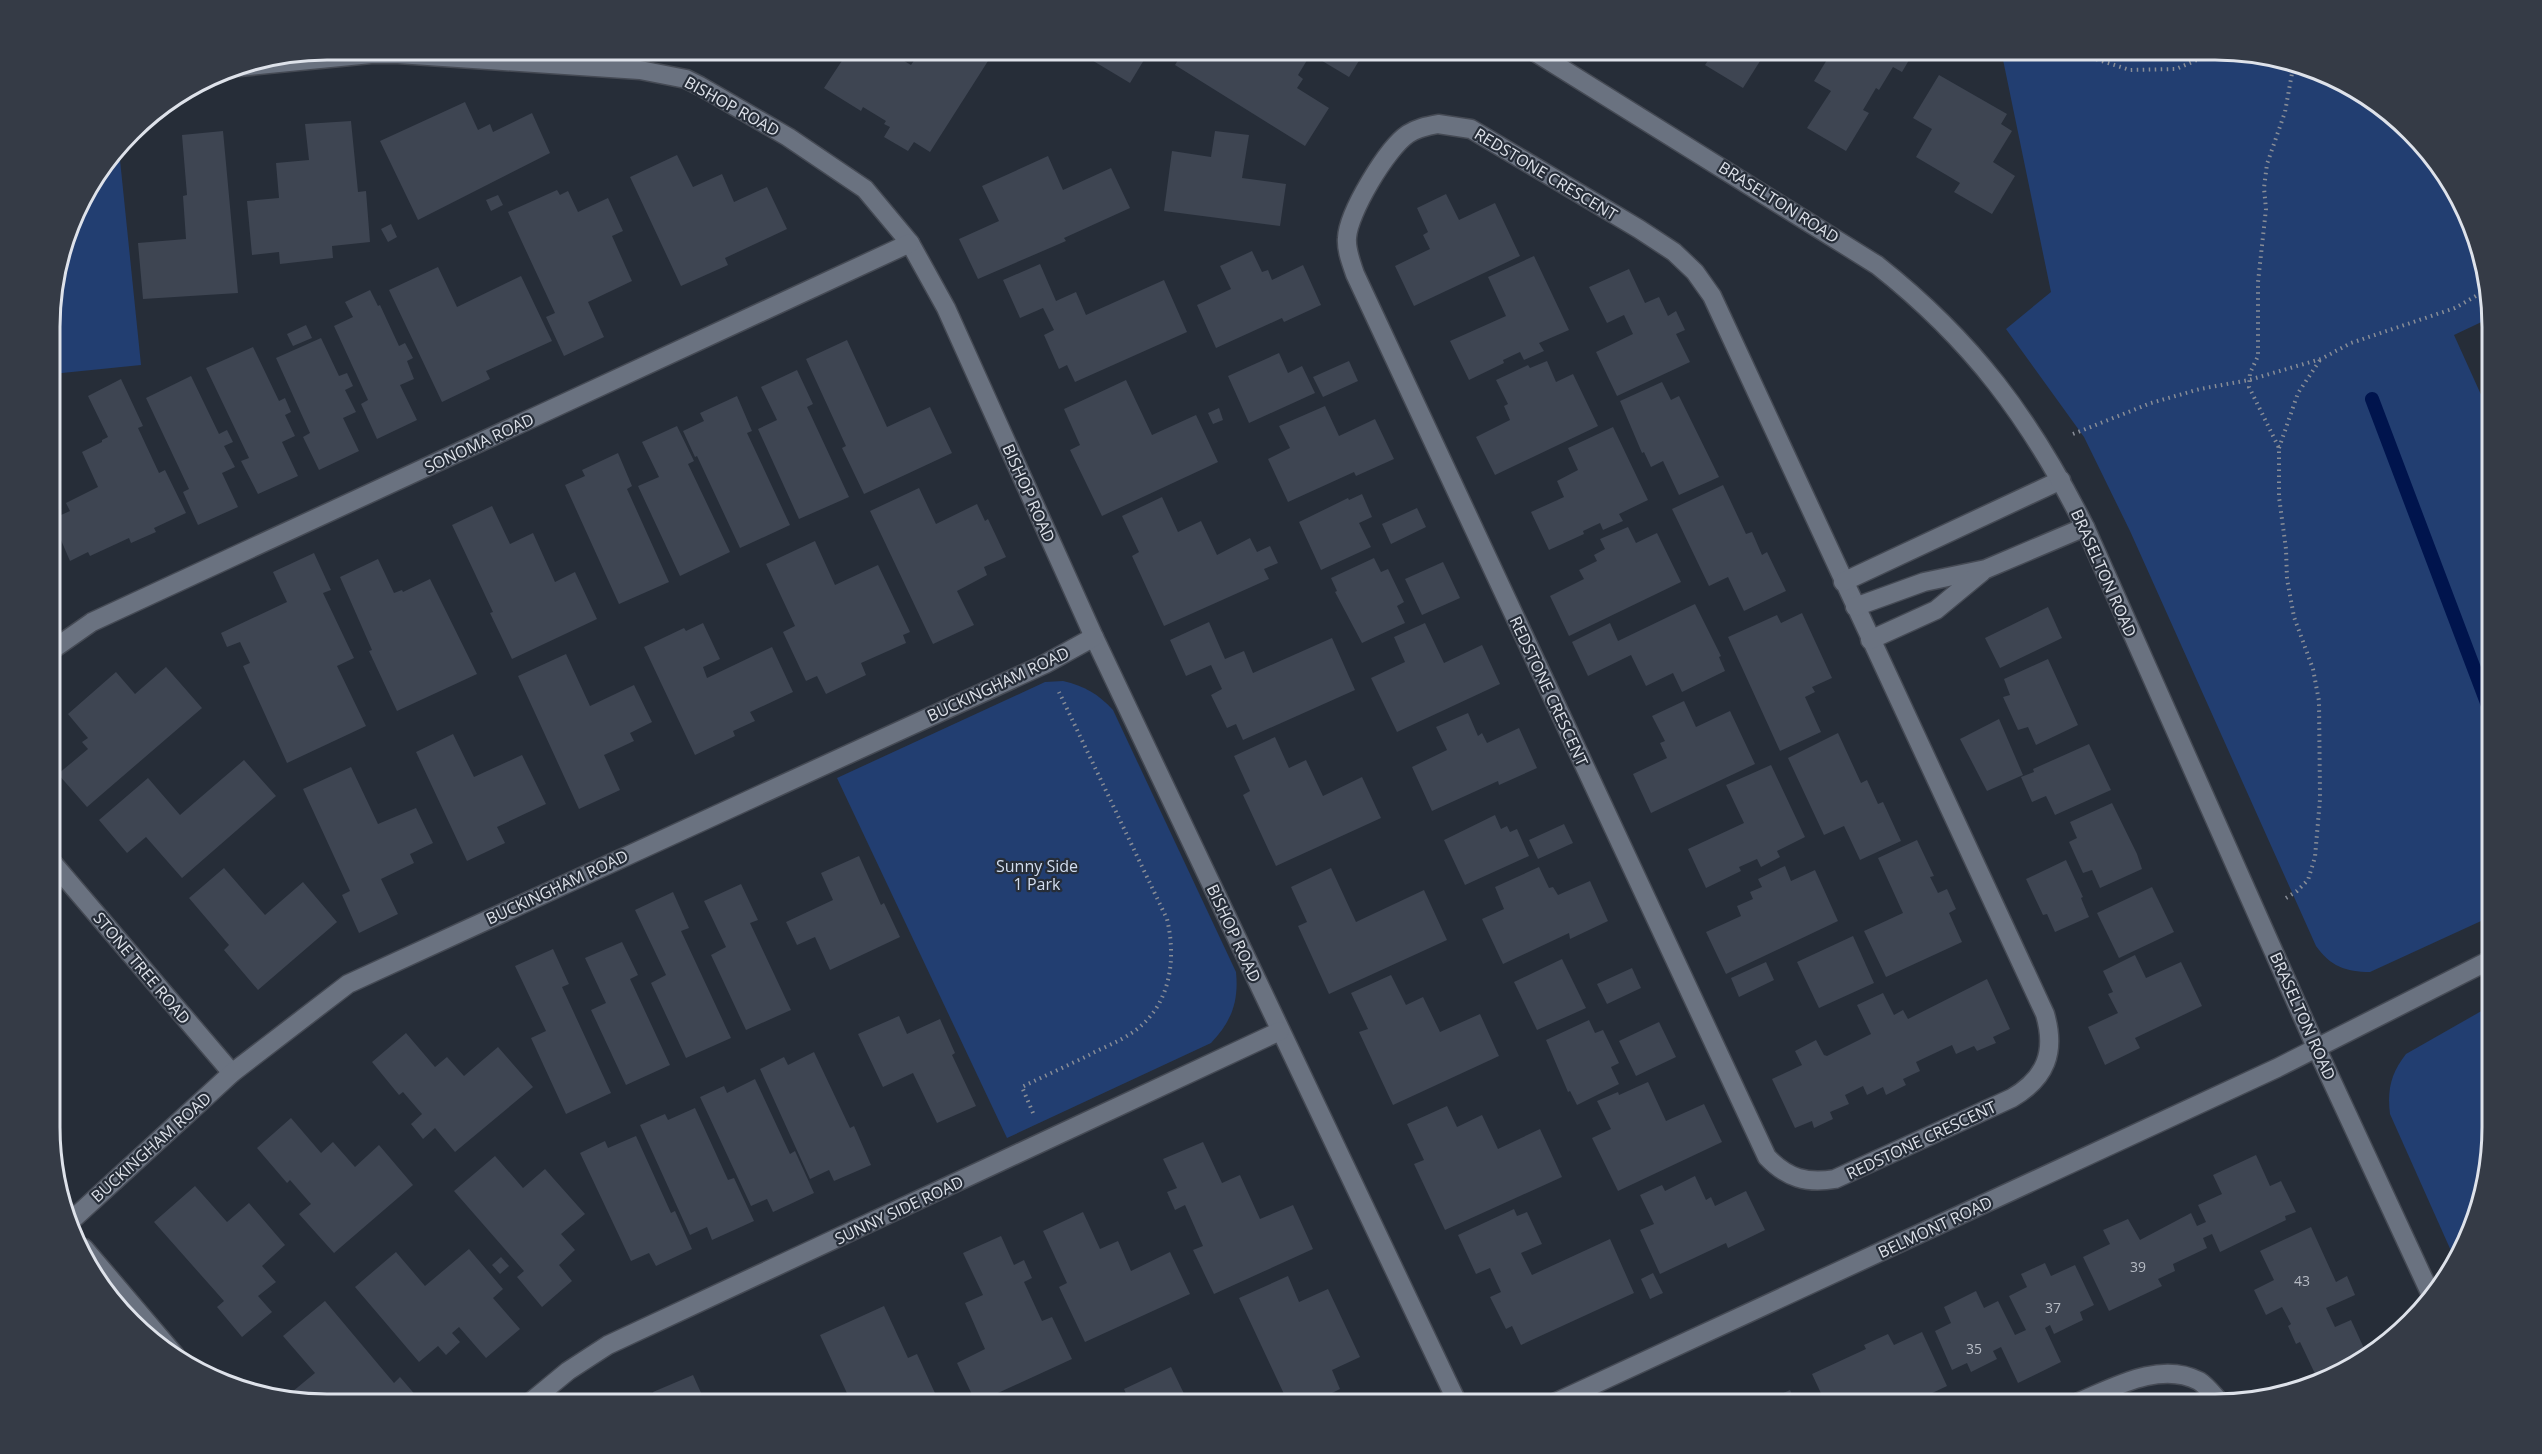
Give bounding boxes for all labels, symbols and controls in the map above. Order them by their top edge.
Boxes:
street label: BISHOP ROAD [680,71,784,141]
street label: REDSTONE CRESCENT [1470,123,1622,225]
street label: BRASELTON ROAD [1715,156,1843,248]
street label: SONOMA ROAD [421,408,537,478]
street label: BISHOP ROAD [997,440,1061,546]
street label: BRASELTON ROAD [2066,506,2142,640]
street label: REDSTONE CRESCENT [1505,613,1593,770]
street label: BUCKINGHAM ROAD [923,641,1073,727]
street label: BUCKINGHAM ROAD [482,844,632,930]
park label: Sunny Side 1 Park [996,855,1078,895]
street label: BISHOP ROAD [1202,880,1266,986]
street label: STONE TREE ROAD [89,907,195,1029]
street label: BRASELTON ROAD [2265,949,2341,1083]
street label: BUCKINGHAM ROAD [86,1087,216,1207]
street label: REDSTONE CRESCENT [1843,1096,2000,1184]
street label: SUNNY SIDE ROAD [831,1171,967,1249]
street label: BELMONT ROAD [1874,1191,1996,1263]
house number: 39 [2130,1257,2146,1276]
house number: 43 [2294,1271,2310,1290]
house number: 37 [2045,1298,2061,1317]
house number: 35 [1966,1339,1982,1358]

